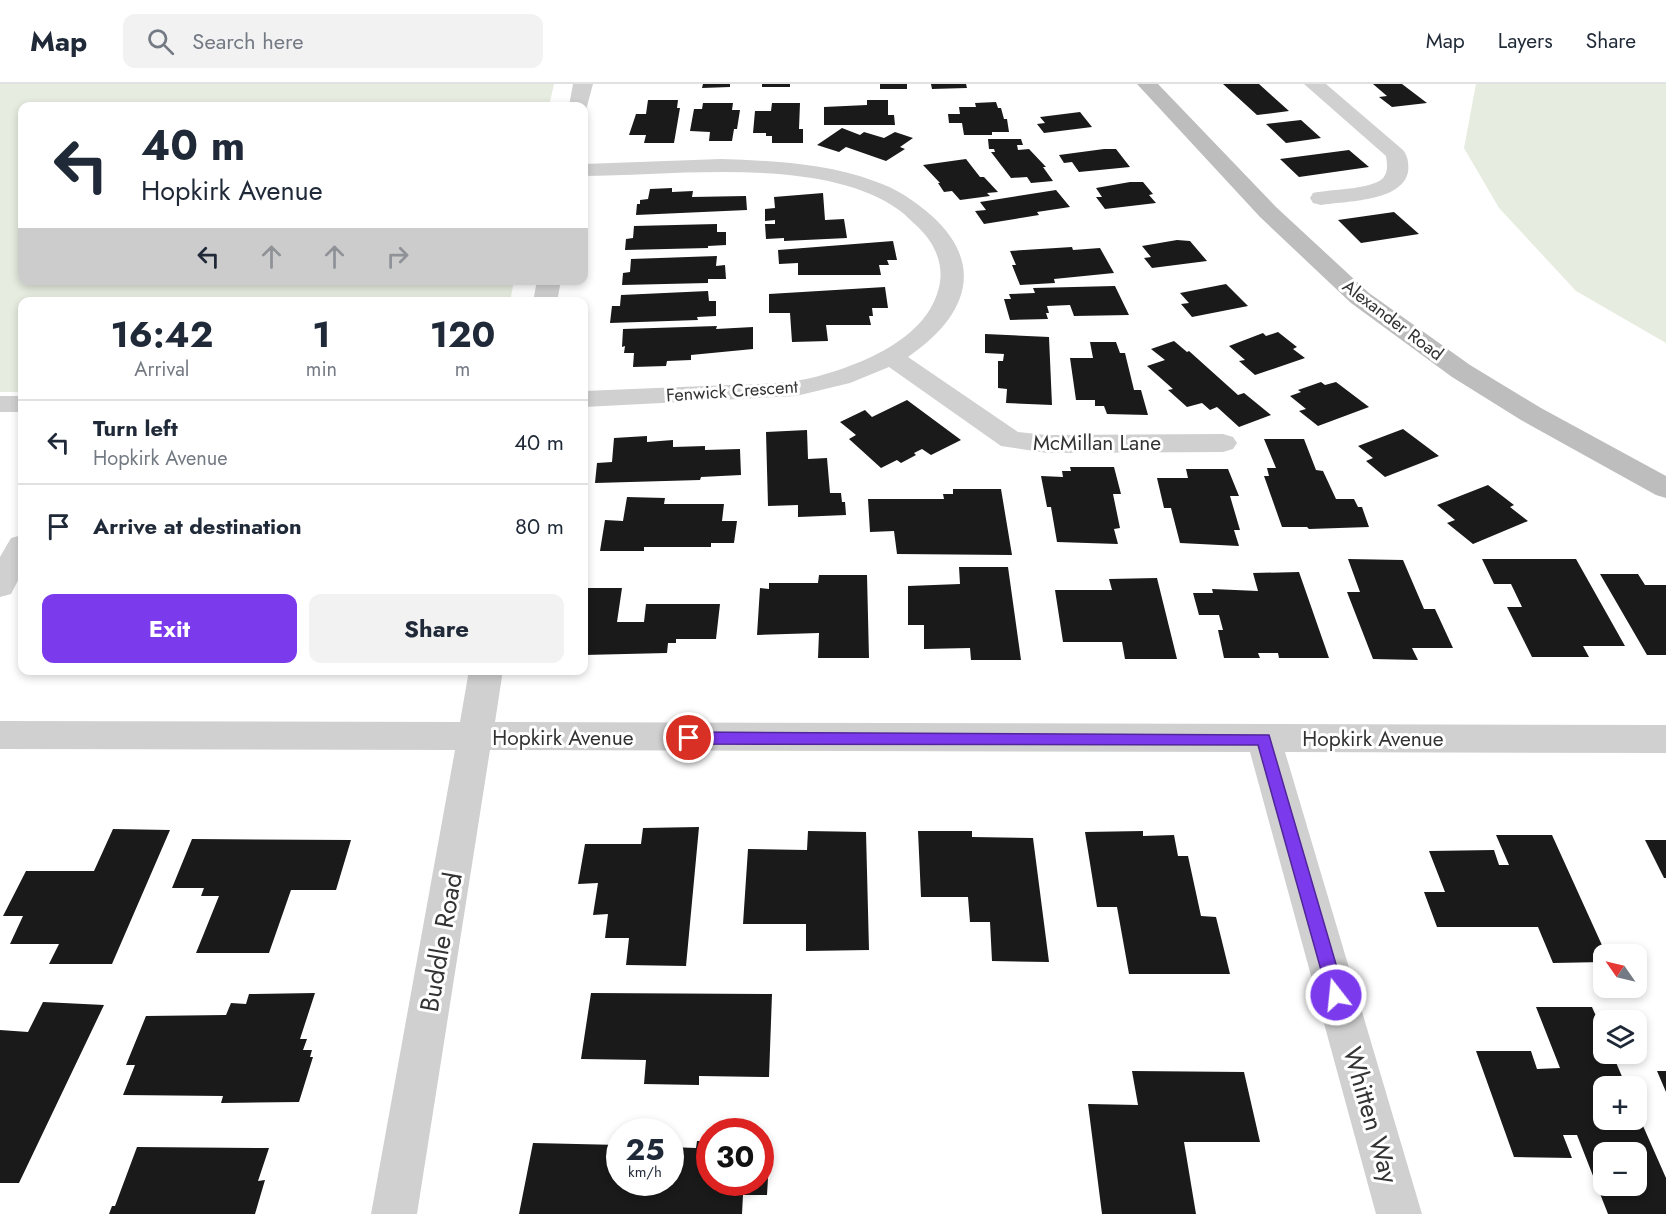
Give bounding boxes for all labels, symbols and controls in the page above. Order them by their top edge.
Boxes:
search box [123,14,543,68]
text: Map [30,21,87,62]
icon: search [144,25,177,58]
text: Search here [192,25,304,57]
text: Map [1426,26,1465,56]
text: Layers [1498,26,1553,56]
text: Share [1586,26,1636,56]
text: 40 m [141,115,245,176]
icon: left [42,126,120,204]
text: Hopkirk Avenue [141,171,323,210]
icon: left [192,240,225,273]
icon: ahead [255,240,288,273]
icon: ahead [318,240,351,273]
icon: right [381,240,414,273]
street label: Alexander Road [1337,273,1449,367]
text: 16:42 [111,308,213,360]
text: 1 [312,308,331,360]
text: 120 [430,308,495,360]
text: Arrival [134,355,189,384]
text: min [306,355,337,384]
text: m [455,355,470,384]
street label: Fenwick Crescent [665,373,800,409]
text: Turn left [93,412,178,444]
icon: left [42,426,75,459]
text: 40 m [514,426,564,458]
street label: McMillan Lane [1033,428,1161,458]
text: Hopkirk Avenue [93,444,228,473]
icon: arrive [42,510,75,543]
text: Arrive at destination [93,510,302,542]
text: 80 m [515,510,564,542]
button: Exit [42,594,297,663]
button: Share [309,594,564,663]
pin [663,712,714,763]
icon: arrive [672,721,705,754]
street label: Hopkirk Avenue [492,723,634,753]
street label: Hopkirk Avenue [1302,724,1444,754]
street label: Buddle Road [410,869,472,1015]
north arrow [1593,944,1647,998]
map controls [1593,944,1647,1196]
position arrow [1304,963,1368,1027]
button: layers [1593,1010,1647,1064]
street label: Whitten Way [1333,1042,1409,1188]
button: + [1593,1076,1647,1130]
speed limit sign: 30 [696,1118,774,1196]
text: 25 [625,1128,665,1171]
button: − [1593,1142,1647,1196]
text: km/h [628,1161,662,1183]

